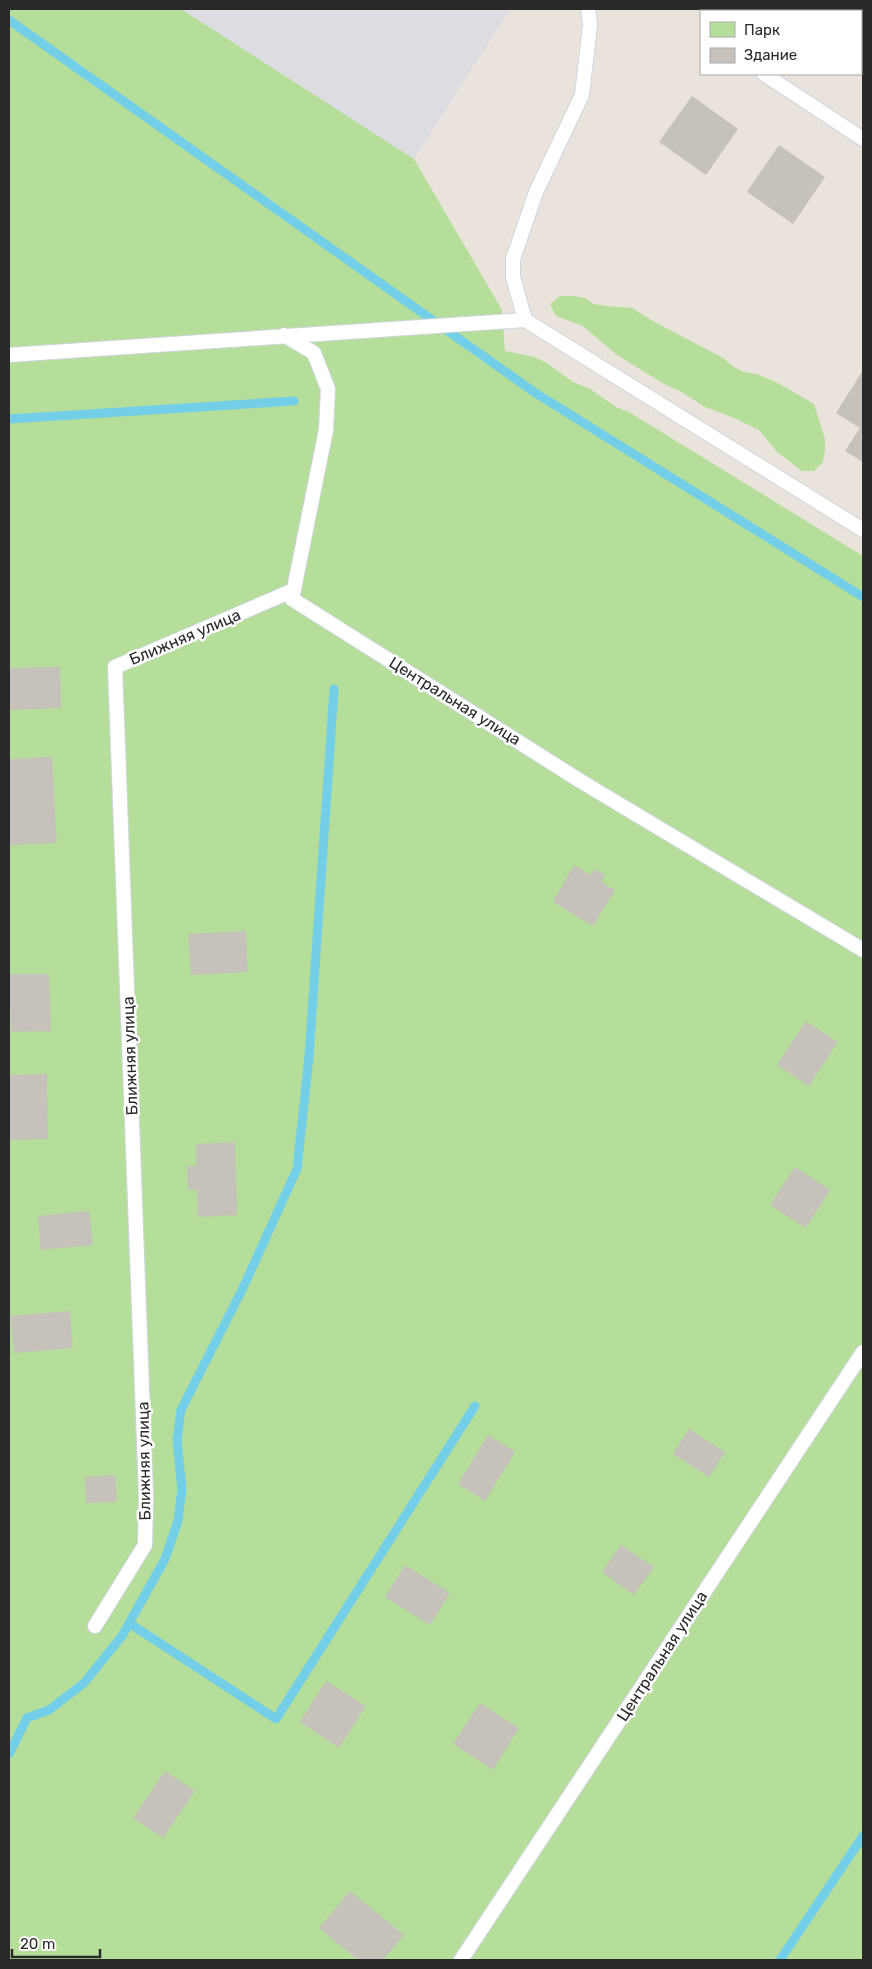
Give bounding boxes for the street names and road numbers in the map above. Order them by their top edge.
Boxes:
street label: Ближняя улица [126,605,244,669]
street label: Центральная улица [386,653,524,749]
street label: Ближняя улица [118,996,142,1116]
street label: Ближняя улица [133,1401,155,1521]
street label: Центральная улица [613,1587,711,1725]

